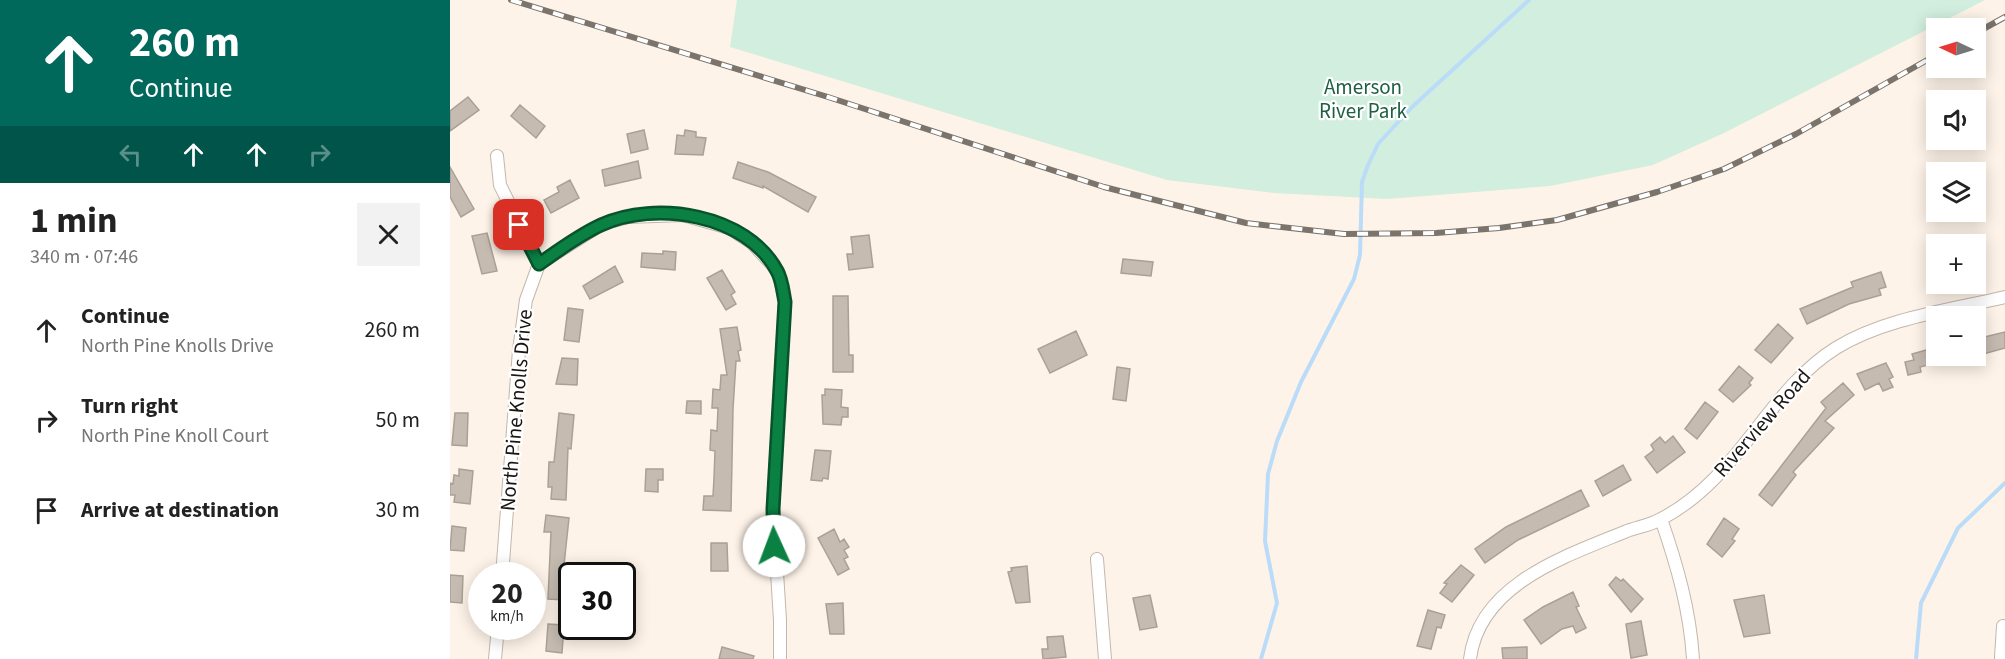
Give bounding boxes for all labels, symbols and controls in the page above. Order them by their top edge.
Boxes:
text: 260 m [129,13,240,73]
north arrow [1926,18,1986,78]
map controls [1926,18,1986,366]
icon: ahead [30,24,108,102]
text: Continue [129,69,232,108]
park label: Amerson River Park [1319,72,1408,126]
button: sound [1926,90,1986,150]
icon: left [114,138,147,171]
icon: ahead [177,138,210,171]
icon: ahead [240,138,273,171]
icon: right [303,138,336,171]
button: layers [1926,162,1986,222]
text: 1 min [30,195,118,246]
pin [493,199,544,250]
button: close [357,203,420,266]
icon: arrive [502,208,535,241]
button: + [1926,234,1986,294]
text: 340 m · 07:46 [30,243,138,271]
text: Continue [81,300,170,332]
button: − [1926,306,1986,366]
street label: North Pine Knolls Drive [492,308,540,512]
icon: ahead [30,314,63,347]
text: 260 m [365,314,420,346]
text: North Pine Knolls Drive [81,332,274,360]
street label: Riverview Road [1706,362,1818,484]
text: Turn right [81,390,178,422]
icon: right [30,404,63,437]
text: 50 m [375,404,420,436]
text: North Pine Knoll Court [81,422,269,450]
icon: arrive [30,494,63,527]
text: Arrive at destination [81,494,279,526]
text: 30 m [375,494,420,526]
position arrow [742,514,806,578]
speed limit sign: 30 [558,562,636,640]
text: 20 [491,572,523,615]
text: km/h [490,606,524,627]

